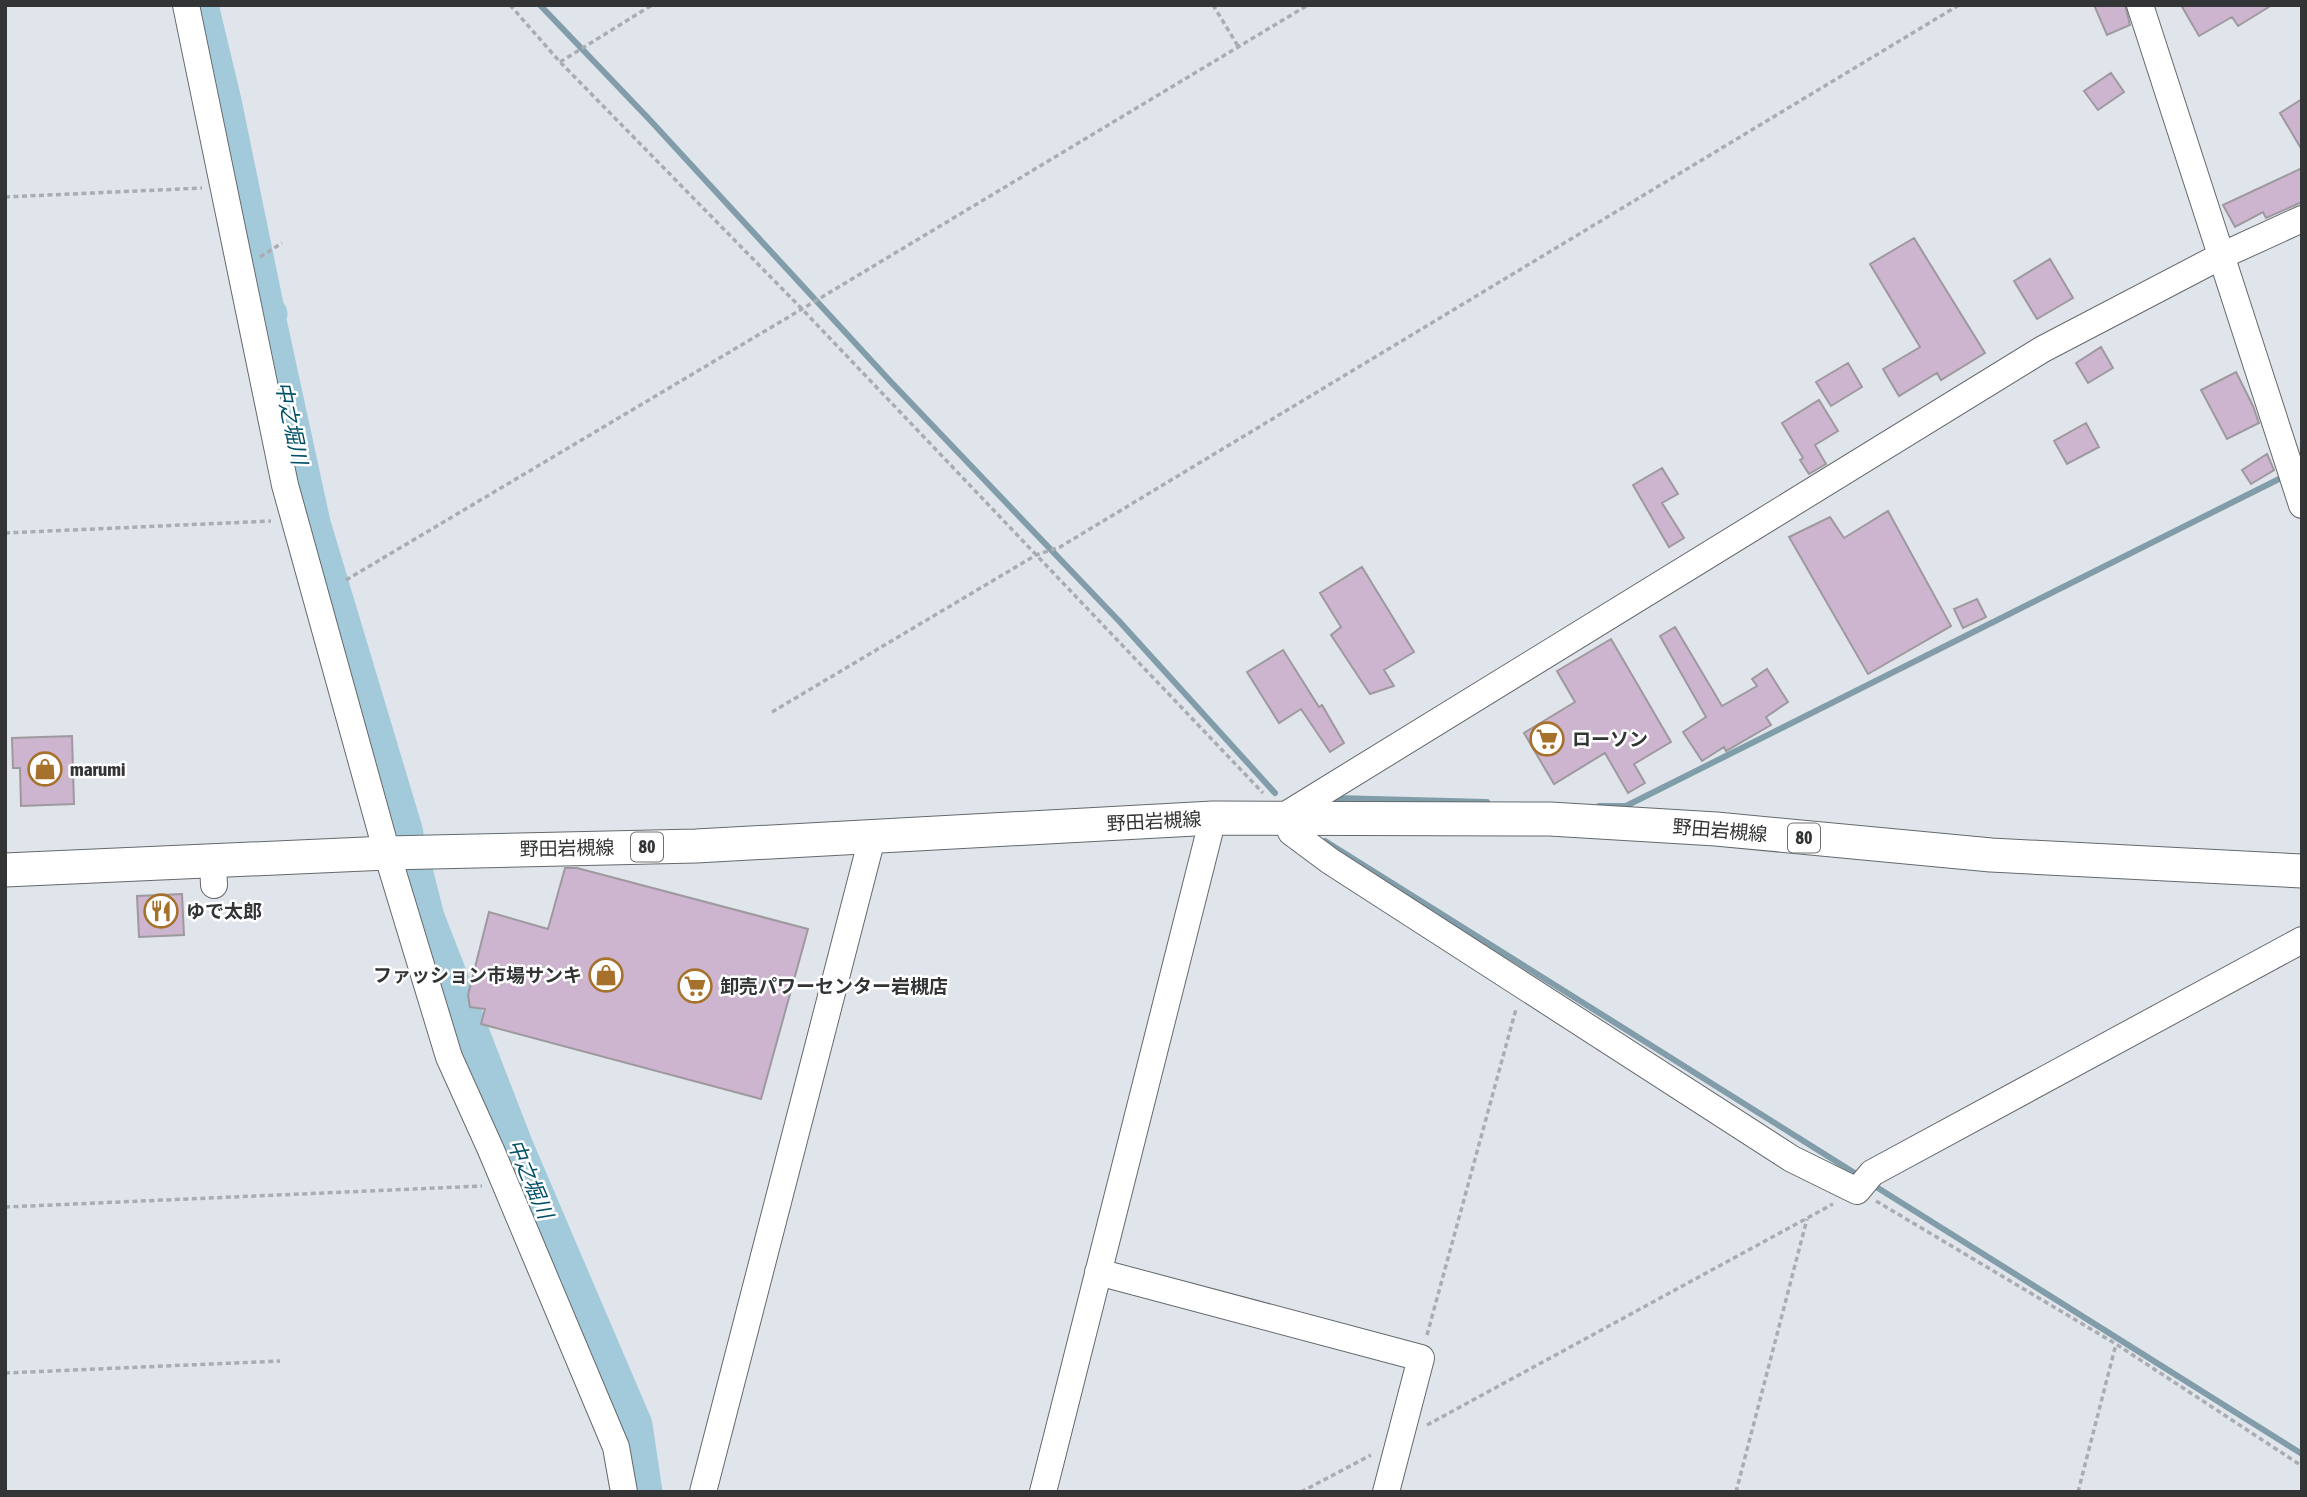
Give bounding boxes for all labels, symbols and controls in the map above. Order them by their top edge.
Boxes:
water label: 中之堀川 [272,379,313,468]
supermarket icon: ローソン [1528,720,1566,758]
place label: ローソン [1572,728,1648,750]
shop icon: marumi [26,750,64,788]
place label: marumi [70,758,125,780]
street label: 野田岩槻線 [1106,808,1202,834]
street label: 野田岩槻線 [1672,815,1768,845]
road number: 80 [1788,824,1820,852]
road number: 80 [631,832,663,862]
street label: 野田岩槻線 [519,836,615,860]
restaurant icon: ゆで太郎 [142,892,180,930]
place label: ゆで太郎 [186,900,262,922]
shop icon: ファッション市場サンキ [587,956,625,994]
place label: ファッション市場サンキ [373,964,582,986]
supermarket icon: 卸売パワーセンター岩槻店 [676,967,714,1005]
place label: 卸売パワーセンター岩槻店 [720,975,948,997]
water label: 中之堀川 [503,1135,559,1224]

